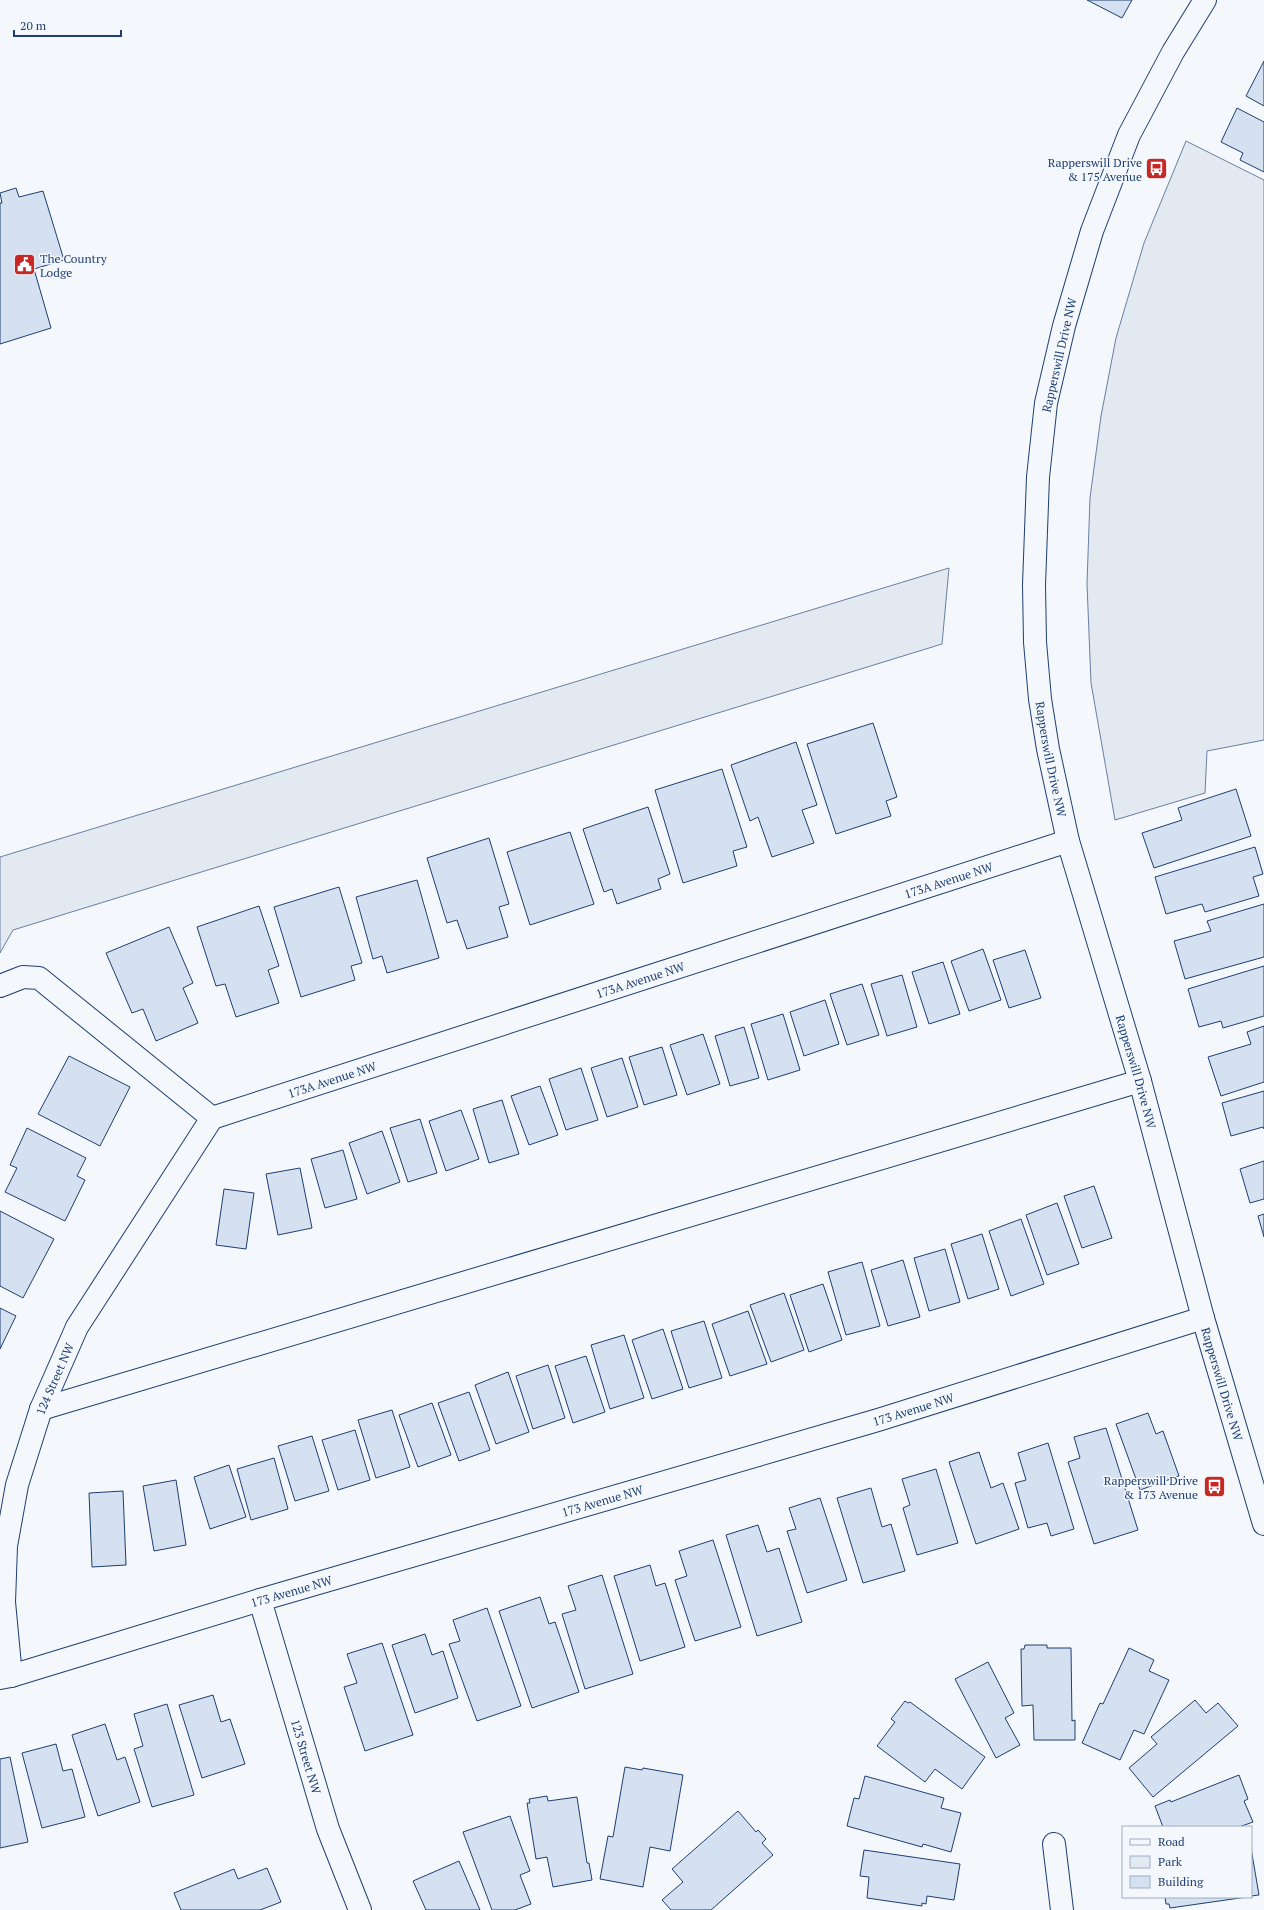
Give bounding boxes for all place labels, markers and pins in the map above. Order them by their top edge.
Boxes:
place label: Rapperswill Drive & 175 Avenue [1048,155,1142,184]
bus stop icon: Rapperswill Drive & 175 Avenue [1144,156,1170,182]
place label: The Country Lodge [40,251,108,280]
public building icon: The Country Lodge [11,252,37,278]
place label: Rapperswill Drive & 173 Avenue [1104,1473,1198,1502]
bus stop icon: Rapperswill Drive & 173 Avenue [1201,1474,1227,1500]

